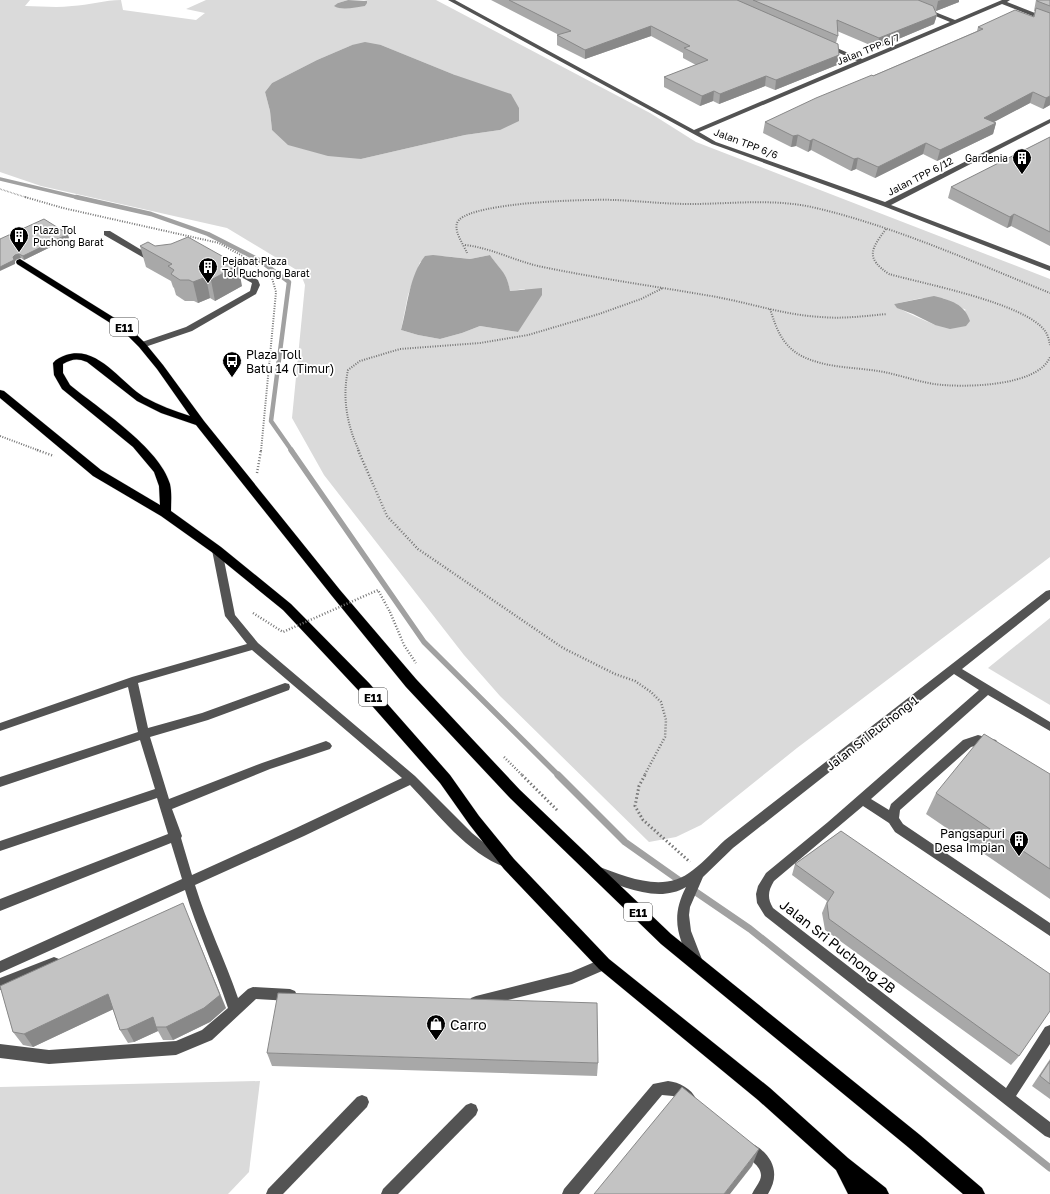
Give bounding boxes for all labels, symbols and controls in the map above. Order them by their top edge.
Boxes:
street label: Jalan TPP 6/7 [835,31,901,67]
street label: Jalan TPP 6/6 [712,125,780,161]
building icon: Gardenia [1011,147,1033,175]
place label: Gardenia [965,152,1008,164]
street label: Jalan TPP 6/12 [885,154,955,198]
place label: Plaza Tol Puchong Barat [33,224,104,248]
building icon: Plaza Tol Puchong Barat [8,225,30,253]
place label: Pejabat Plaza Tol Puchong Barat [222,255,310,279]
building icon: Pejabat Plaza Tol Puchong Barat [197,256,219,284]
road number: E11 [110,318,138,336]
place label: Plaza Toll Batu 14 (Timur) [246,347,334,376]
bus stop icon: Plaza Toll Batu 14 (Timur) [221,350,243,378]
road number: E11 [359,688,387,706]
street label: Jalan Sri Puchong 1 [823,692,921,774]
place label: Pangsapuri Desa Impian [934,826,1005,855]
building icon: Pangsapuri Desa Impian [1008,829,1030,857]
street label: Jalan Sri Puchong 2B [777,895,899,997]
road number: E11 [624,903,652,921]
shop icon: Carro [425,1013,447,1041]
place label: Carro [450,1016,487,1033]

